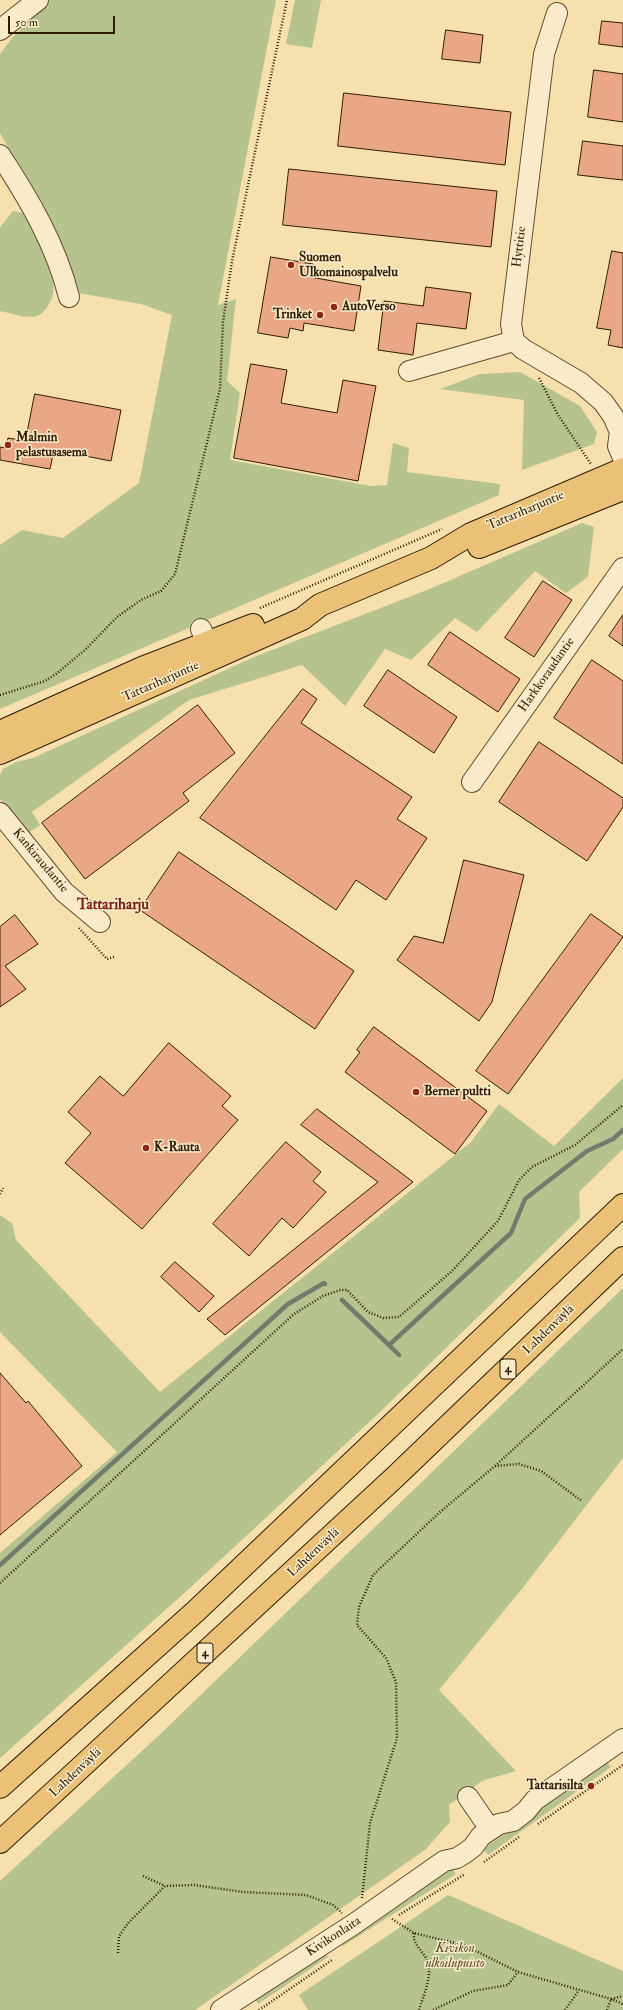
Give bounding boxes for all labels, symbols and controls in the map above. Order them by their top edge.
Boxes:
scale bar [10,8,117,34]
text: 50 m [15,15,38,30]
street label: Hyttitie [510,226,530,268]
place label: Suomen Ulkomainospalvelu [299,250,398,281]
marker: Suomen Ulkomainospalvelu [286,260,296,270]
place label: AutoVerso [342,299,395,315]
marker: AutoVerso [329,302,339,312]
place label: Trinket [273,307,312,323]
marker: Trinket [315,310,325,320]
place label: Malmin pelastusasema [16,430,87,461]
marker: Malmin pelastusasema [3,440,13,450]
street label: Tattariharjuntie [485,488,567,534]
street label: Harkkoraudantie [516,635,578,715]
street label: Tattariharjuntie [120,658,202,706]
street label: Kankiraudantie [9,826,71,896]
district label: Tattariharju [77,897,149,915]
place label: Berner pultti [424,1084,491,1100]
marker: Berner pultti [411,1087,421,1097]
place label: K-Rauta [154,1140,199,1156]
marker: K-Rauta [141,1143,151,1153]
street label: Lahdenväylä [520,1302,578,1358]
road number: 4 [500,1359,516,1379]
street label: Lahdenväylä [285,1525,343,1581]
road number: 4 [197,1643,213,1663]
street label: Lahdenväylä [47,1745,105,1801]
place label: Tattarisilta [527,1778,583,1794]
marker: Tattarisilta [586,1781,596,1791]
street label: Kivikonlaita [304,1914,364,1960]
park label: Kivikon ulkoilupuisto [425,1941,485,1972]

